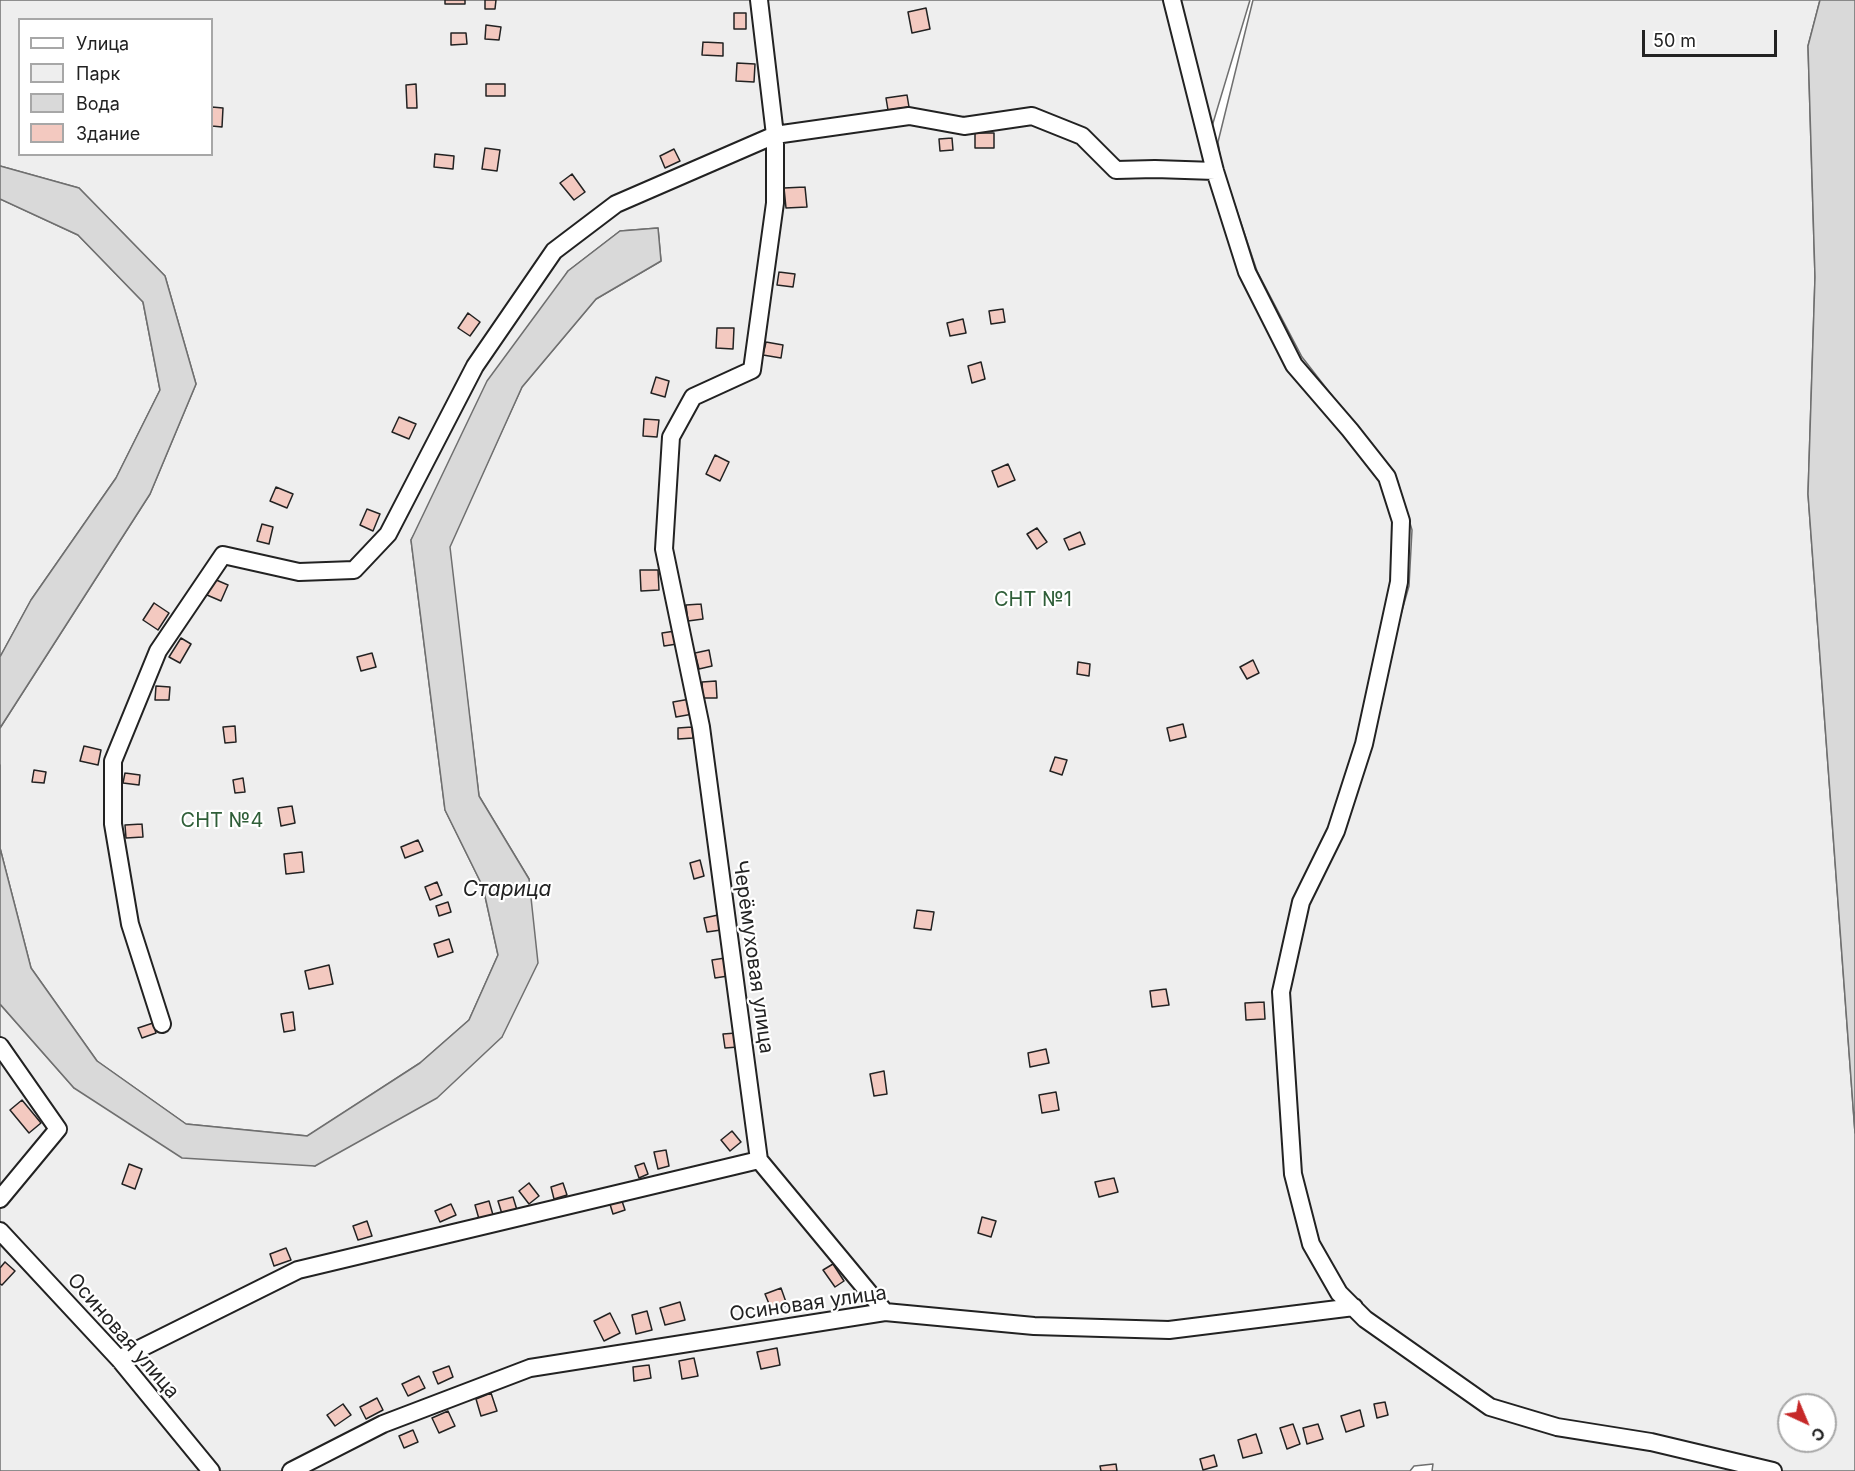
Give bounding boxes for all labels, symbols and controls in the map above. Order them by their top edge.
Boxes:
legend [18,18,213,156]
scale bar [1645,18,1780,56]
text: 50 m [1653,30,1696,51]
text: Улица [76,33,129,54]
text: Парк [76,63,120,84]
text: Вода [76,93,120,114]
text: Здание [76,123,140,144]
park label: СНТ №1 [994,588,1072,612]
park label: СНТ №4 [181,809,263,833]
street label: Черёмуховая улица [728,859,778,1055]
water label: Старица [463,877,551,903]
street label: Осиновая улица [62,1268,184,1404]
street label: Осиновая улица [728,1281,888,1327]
north arrow [1777,1393,1837,1453]
text: С [1807,1423,1829,1446]

